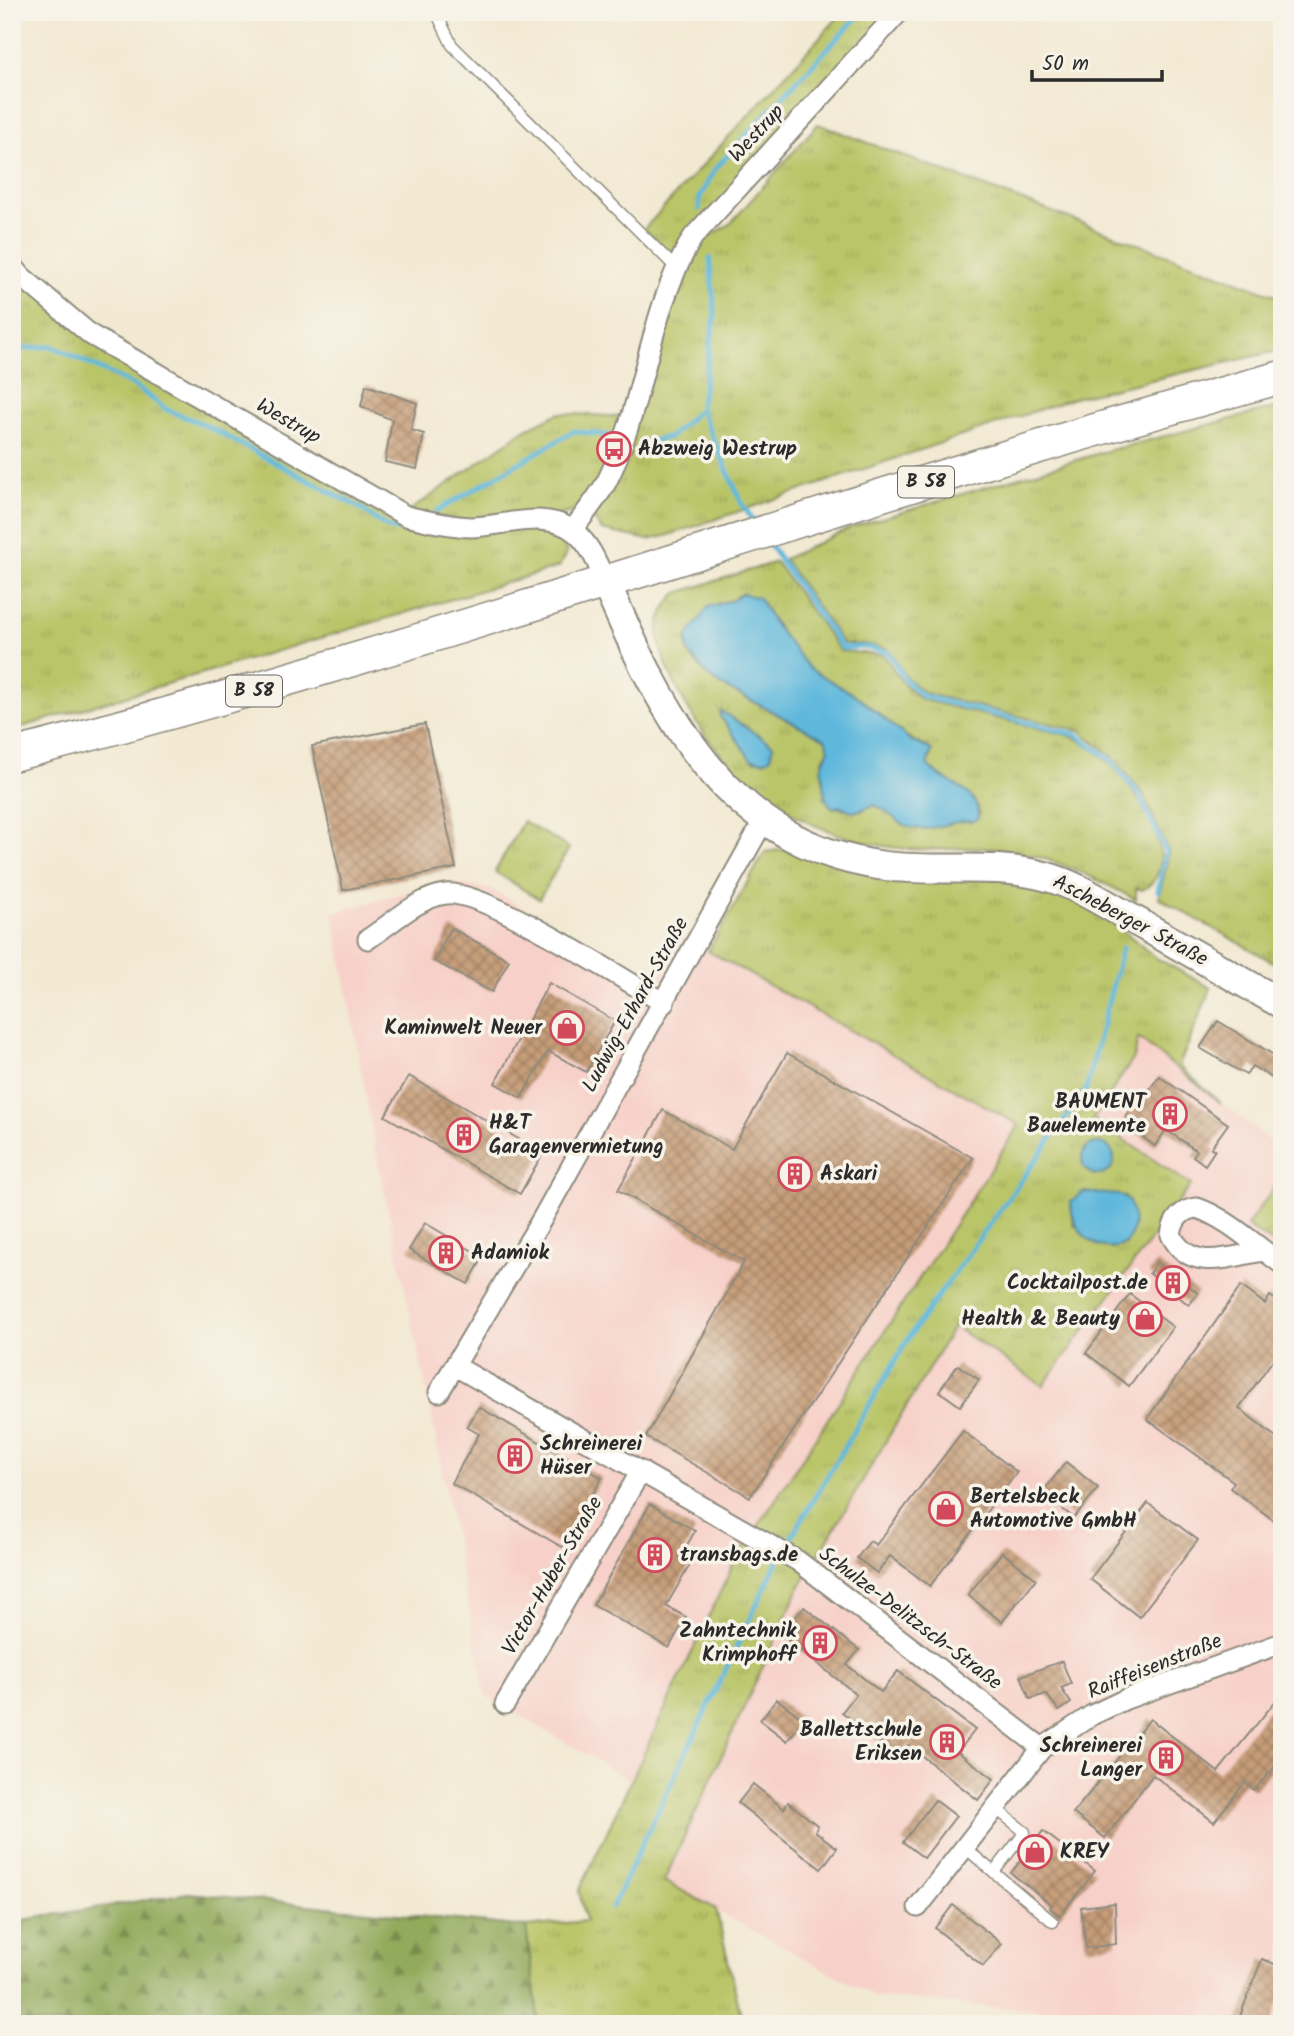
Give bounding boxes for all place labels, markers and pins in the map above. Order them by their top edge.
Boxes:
bus stop icon: Abzweig Westrup [595,430,633,468]
place label: Abzweig Westrup [638,433,797,466]
shop icon: Kaminwelt Neuer [548,1009,586,1047]
place label: Kaminwelt Neuer [385,1012,543,1045]
place label: BAUMENT Bauelemente [1027,1086,1149,1143]
building icon: BAUMENT Bauelemente [1151,1095,1189,1133]
place label: H&T Garagenvermietung [489,1107,664,1164]
building icon: H&T Garagenvermietung [445,1116,483,1154]
building icon: Askari [776,1155,814,1193]
place label: Askari [820,1158,878,1191]
building icon: Adamiok [427,1234,465,1272]
place label: Adamiok [471,1237,549,1270]
building icon: Cocktailpost.de [1154,1264,1192,1302]
place label: Cocktailpost.de [1007,1267,1148,1300]
shop icon: Health & Beauty [1126,1300,1164,1338]
place label: Health & Beauty [961,1303,1120,1336]
place label: Schreinerei Hüser [540,1428,643,1485]
building icon: Schreinerei Hüser [496,1437,534,1475]
place label: Bertelsbeck Automotive GmbH [970,1481,1137,1538]
shop icon: Bertelsbeck Automotive GmbH [927,1490,965,1528]
building icon: transbags.de [636,1536,674,1574]
place label: transbags.de [680,1539,798,1572]
place label: Zahntechnik Krimphoff [679,1615,798,1672]
building icon: Zahntechnik Krimphoff [801,1624,839,1662]
place label: Ballettschule Eriksen [800,1714,922,1771]
building icon: Ballettschule Eriksen [928,1723,966,1761]
place label: Schreinerei Langer [1040,1730,1143,1787]
building icon: Schreinerei Langer [1147,1739,1185,1777]
shop icon: KREY [1016,1833,1054,1871]
place label: KREY [1060,1836,1110,1869]

